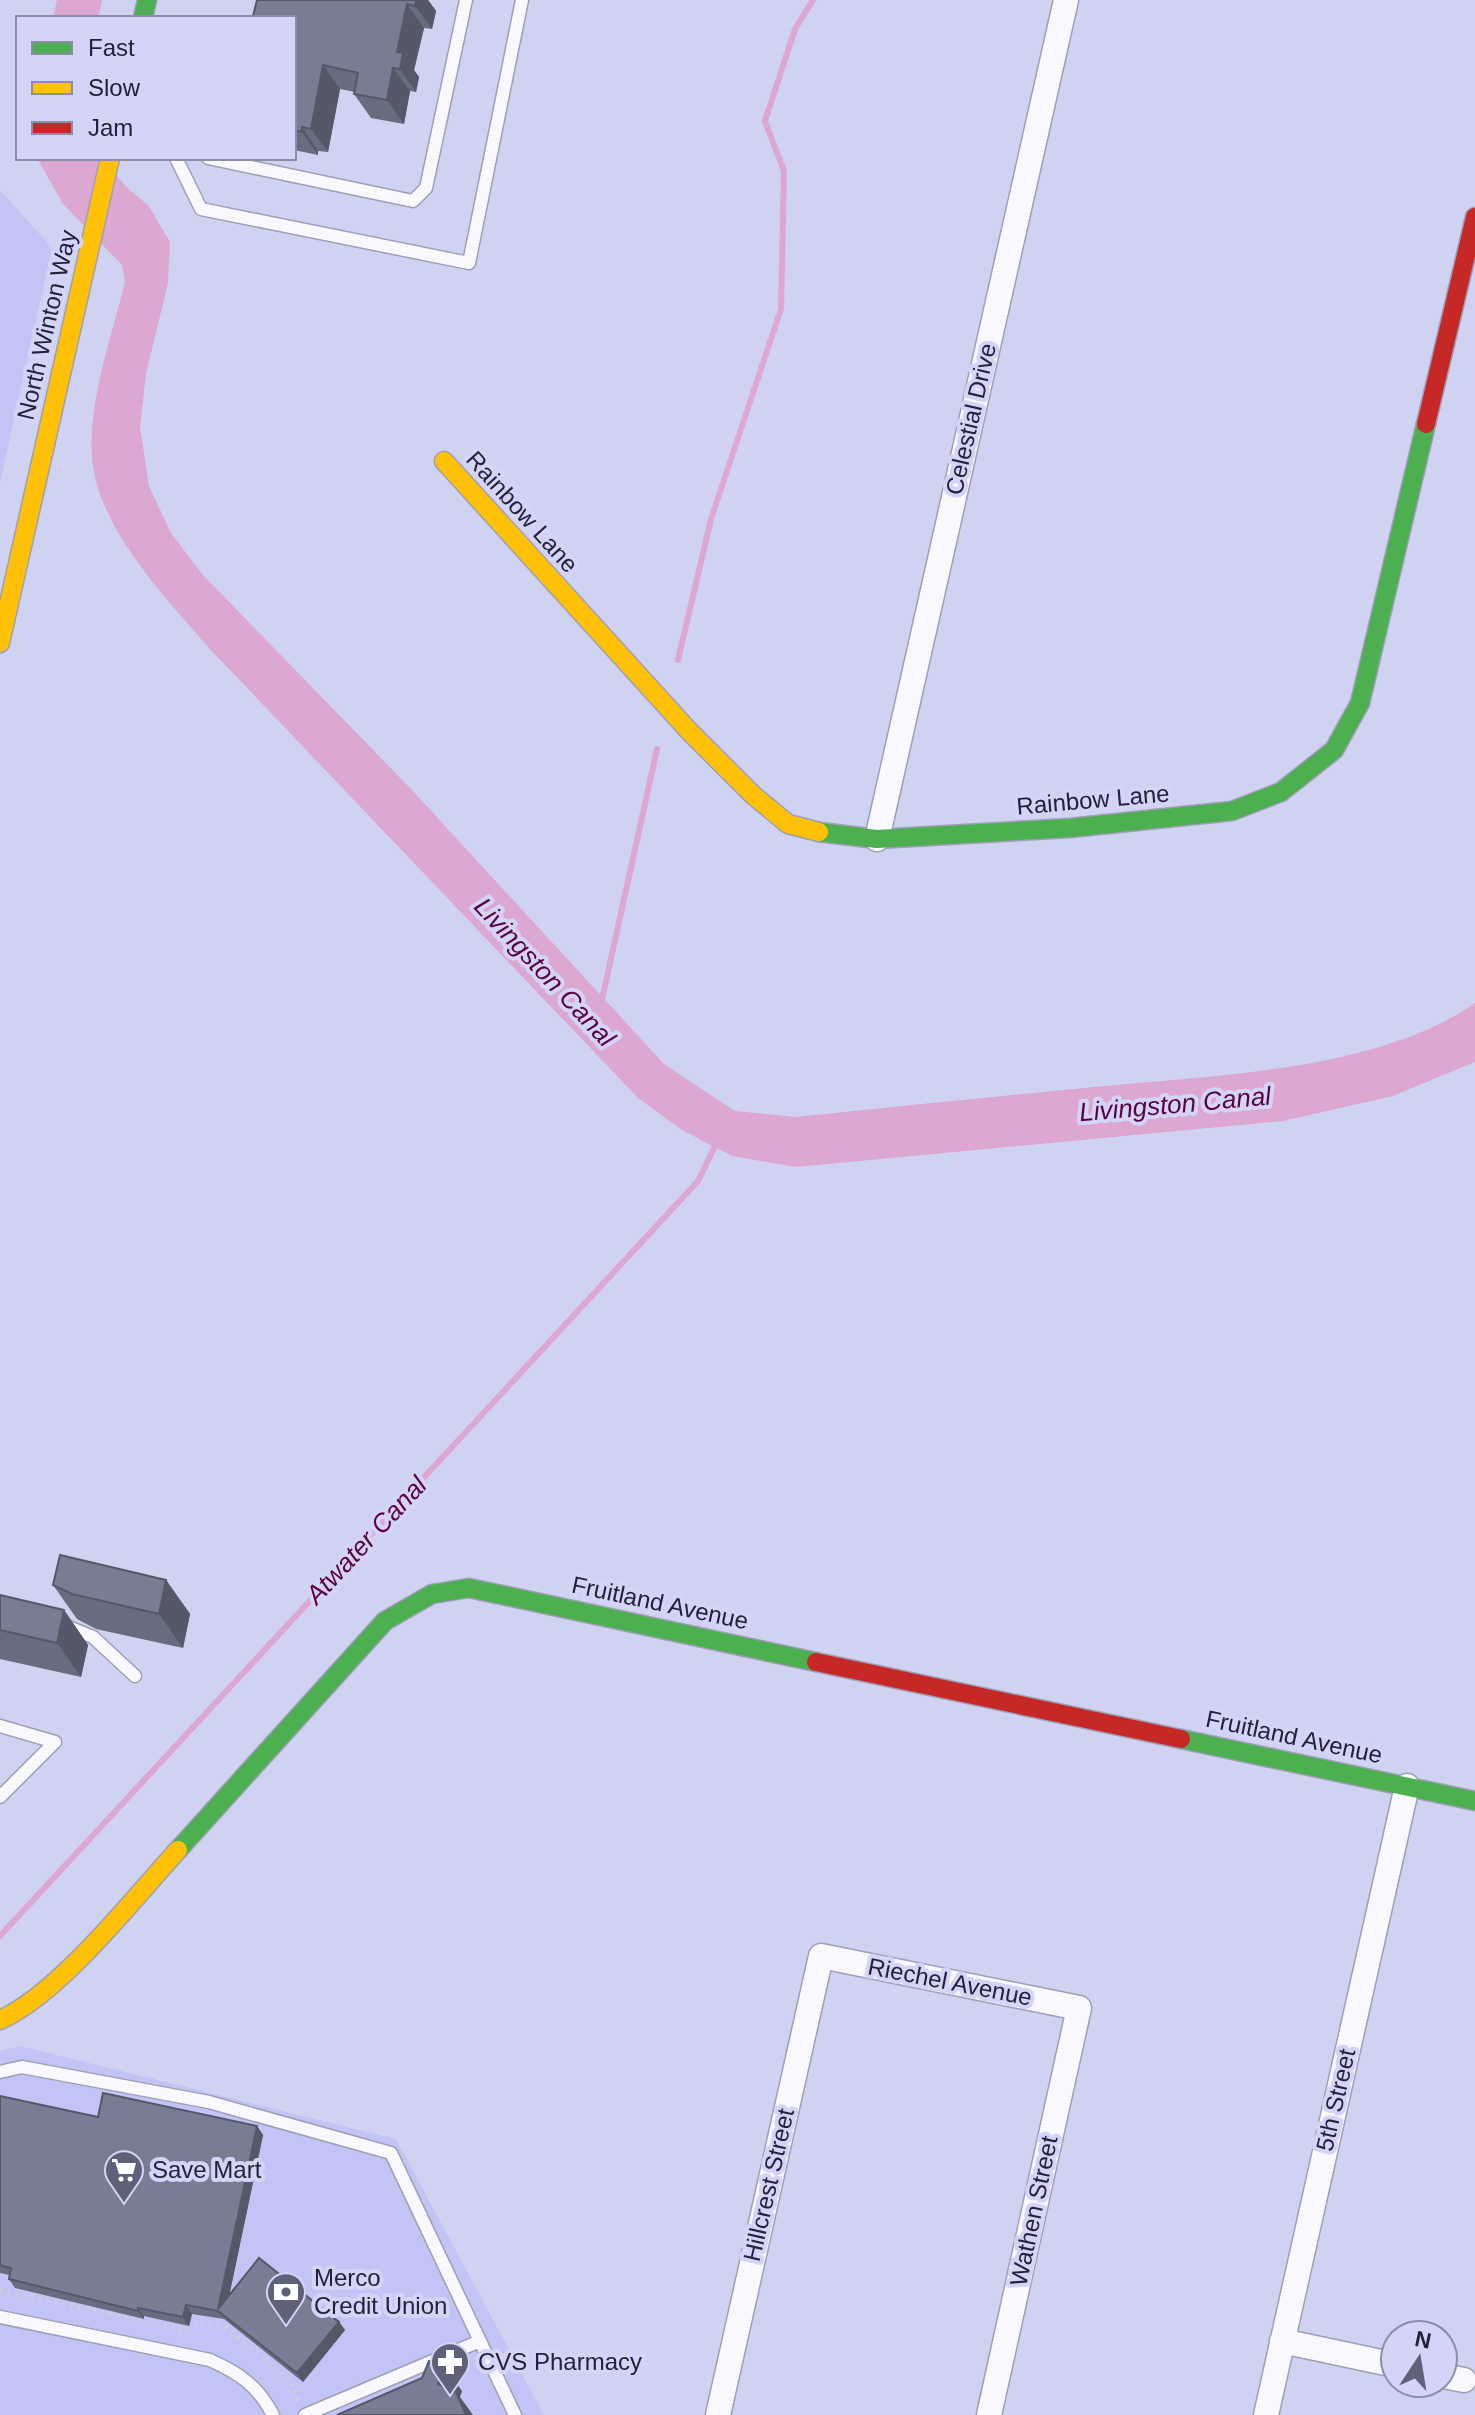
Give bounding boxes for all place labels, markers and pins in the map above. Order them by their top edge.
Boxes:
supermarket icon: Save Mart [103,2149,145,2204]
place label: Save Mart [152,2156,262,2183]
place label: Merco Credit Union [314,2264,447,2319]
bank icon: Merco Credit Union [265,2271,307,2326]
pharmacy icon: CVS Pharmacy [429,2341,471,2396]
place label: CVS Pharmacy [478,2348,642,2375]

